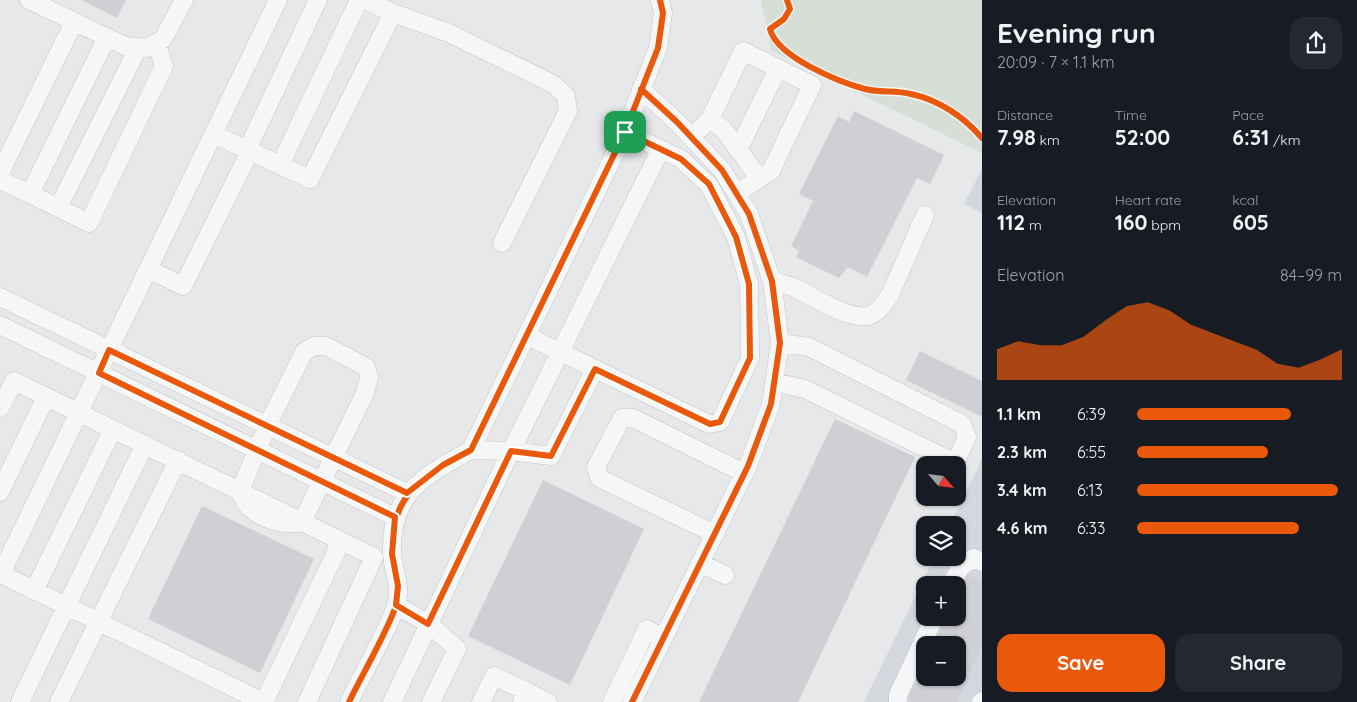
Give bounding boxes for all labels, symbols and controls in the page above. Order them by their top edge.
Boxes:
text: Evening run [997,15,1156,50]
button: share [1290,17,1342,69]
text: 20:09 · 7 × 1.1 km [997,52,1115,72]
text: Distance [997,106,1053,124]
text: Time [1115,106,1147,124]
text: Pace [1232,106,1264,124]
pin [604,111,646,153]
icon: arrive [611,118,639,146]
text: 7.98 [997,124,1036,150]
text: 52:00 [1115,124,1170,150]
text: 6:31 [1232,124,1269,150]
text: km [1036,131,1060,149]
text: /km [1269,131,1301,149]
text: Elevation [997,191,1056,209]
text: Heart rate [1115,191,1181,209]
text: kcal [1232,191,1258,209]
text: 112 [997,209,1025,235]
text: 160 [1115,209,1147,235]
text: 605 [1232,209,1269,235]
text: m [1025,216,1042,234]
text: bpm [1147,216,1181,234]
text: Elevation [997,265,1064,285]
text: 84–99 m [1280,265,1342,285]
text: 1.1 km [997,404,1041,424]
text: 6:39 [1077,404,1106,424]
text: 2.3 km [997,442,1047,462]
text: 6:55 [1077,442,1106,462]
north arrow [916,456,966,506]
map controls [916,456,966,686]
text: 3.4 km [997,480,1047,500]
text: 6:13 [1077,480,1103,500]
button: layers [916,516,966,566]
text: 4.6 km [997,518,1048,538]
text: 6:33 [1077,518,1105,538]
button: + [916,576,966,626]
button: Save [997,634,1165,692]
button: Share [1175,634,1342,692]
button: − [916,636,966,686]

